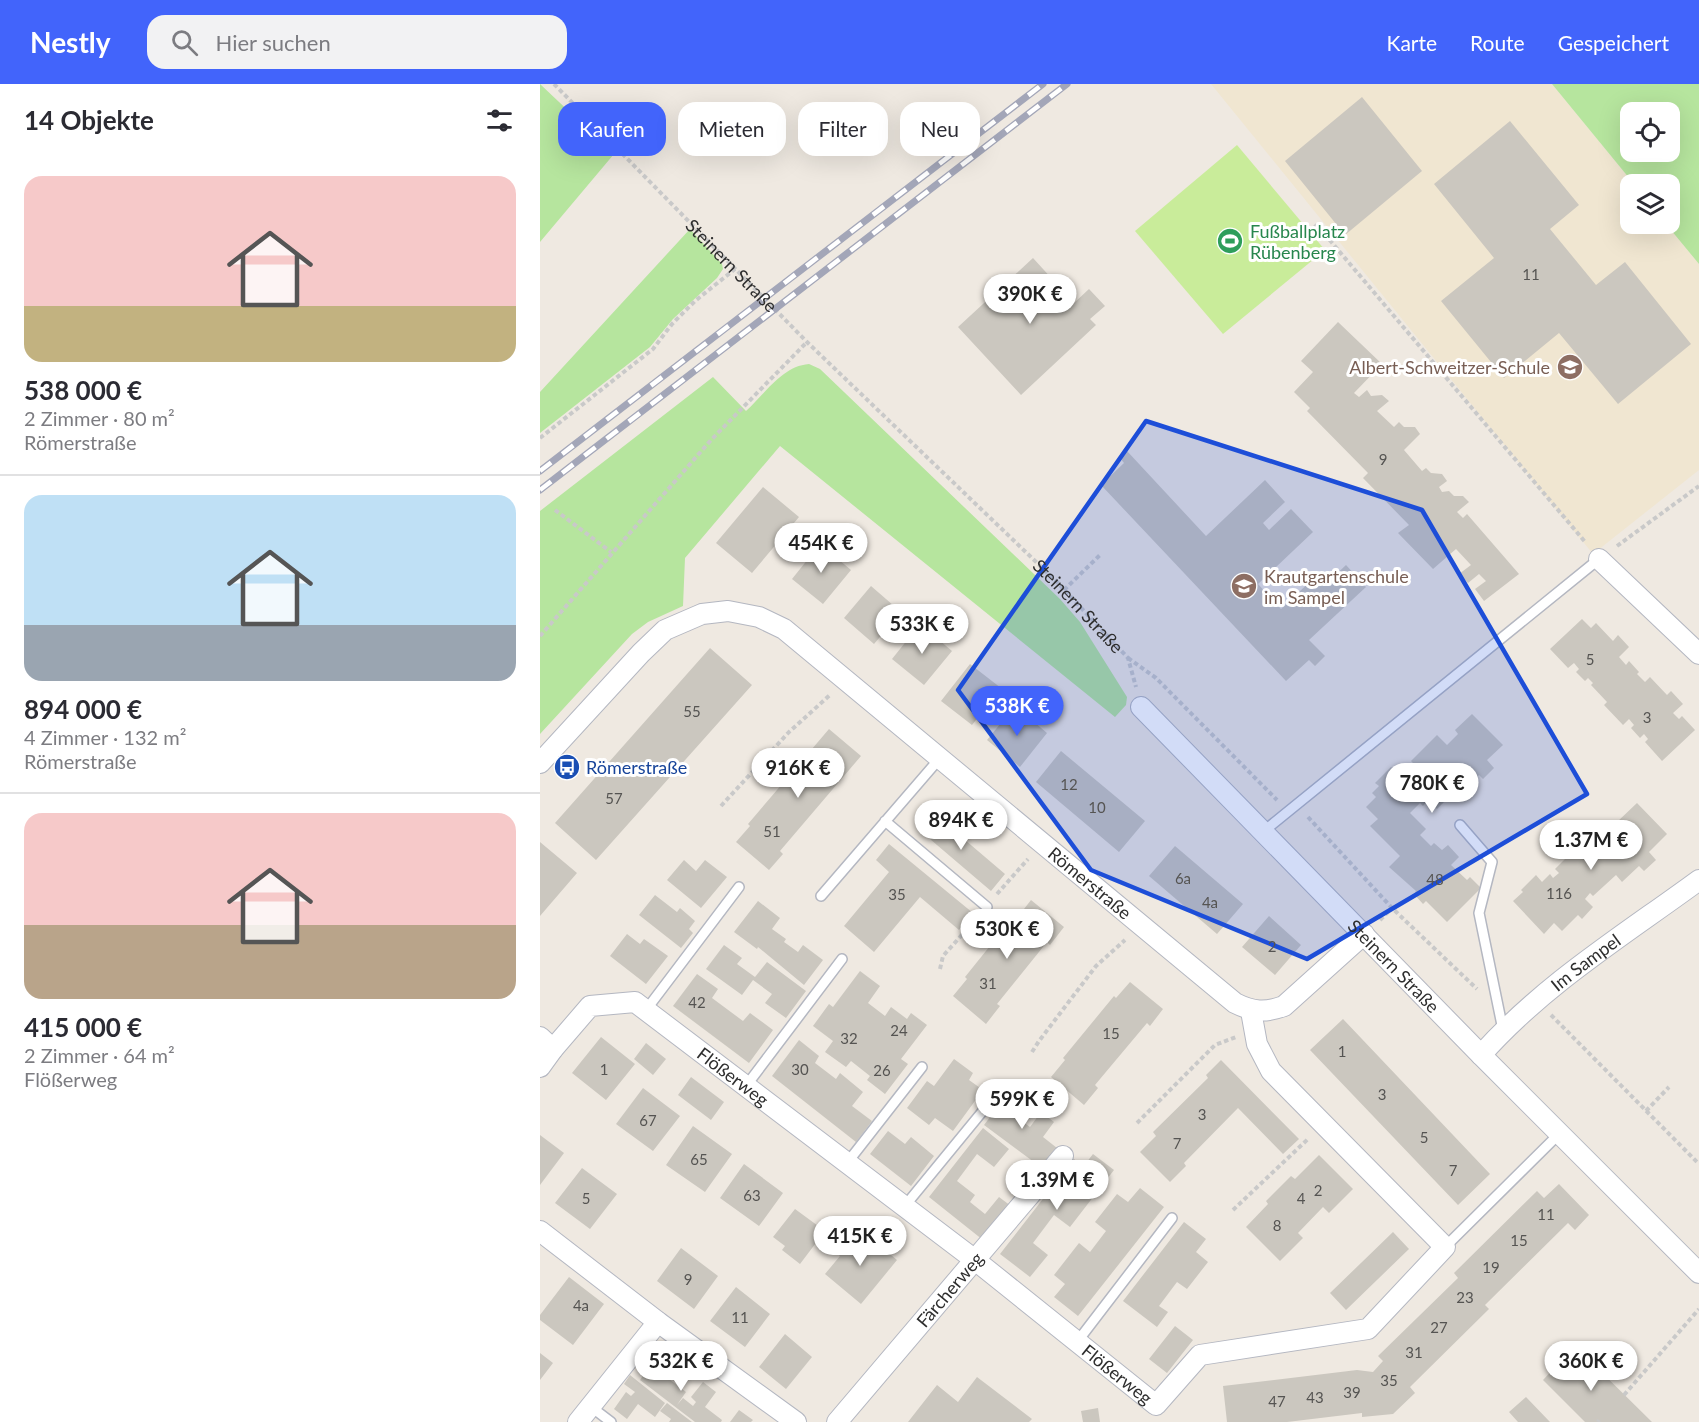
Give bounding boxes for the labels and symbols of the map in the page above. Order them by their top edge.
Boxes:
street label: Steinern Straße [681,214,782,316]
place label: Fußballplatz Rübenberg [1250,220,1345,263]
sports icon: Fußballplatz Rübenberg [1215,226,1245,256]
house number: 11 [1522,265,1540,283]
pin: 390K € [981,274,1079,325]
school or university icon: Albert-Schweitzer-Schule [1555,352,1585,382]
place label: Albert-Schweitzer-Schule [1349,356,1550,378]
house number: 9 [1379,450,1387,468]
pin: 454K € [772,523,870,574]
street label: Steinern Straße [1029,554,1128,657]
place label: Krautgartenschule im Sampel [1264,565,1409,608]
school or university icon: Krautgartenschule im Sampel [1229,571,1259,601]
pin: 533K € [873,604,971,655]
house number: 5 [1586,650,1594,668]
pin: 538K € [968,686,1066,737]
house number: 55 [683,702,701,720]
house number: 3 [1643,708,1651,726]
pin: 916K € [749,748,847,799]
bus stop icon: Römerstraße [552,752,582,782]
place label: Römerstraße [586,756,687,778]
pin: 780K € [1383,763,1481,814]
house number: 12 [1060,775,1078,793]
house number: 57 [605,789,623,807]
house number: 10 [1088,798,1106,816]
pin: 894K € [912,800,1010,851]
pin: 1.37M € [1536,820,1646,871]
house number: 51 [763,822,781,840]
street label: Römerstraße [1044,842,1136,924]
house number: 6a [1175,869,1191,887]
house number: 48 [1426,870,1444,888]
house number: 116 [1546,884,1572,902]
house number: 35 [888,885,906,903]
house number: 4a [1202,893,1218,911]
pin: 530K € [958,909,1056,960]
street label: Steinern Straße [1344,915,1444,1017]
street label: Im Sampel [1546,929,1625,995]
house number: 2 [1268,937,1276,955]
house number: 31 [979,974,997,992]
house number: 42 [688,993,706,1011]
house number: 24 [890,1021,908,1039]
house number: 15 [1102,1024,1120,1042]
house number: 32 [840,1029,858,1047]
street label: Flößerweg [693,1042,773,1111]
house number: 1 [1338,1042,1346,1060]
house number: 1 [600,1060,608,1078]
house number: 30 [791,1060,809,1078]
house number: 26 [873,1061,891,1079]
pin: 599K € [973,1079,1071,1130]
house number: 3 [1378,1085,1386,1103]
house number: 3 [1198,1105,1206,1123]
house number: 67 [639,1111,657,1129]
house number: 5 [1420,1128,1428,1146]
house number: 7 [1173,1134,1182,1152]
house number: 65 [690,1150,708,1168]
pin: 1.39M € [1002,1160,1112,1211]
house number: 7 [1449,1161,1458,1179]
house number: 2 [1314,1181,1322,1199]
house number: 63 [743,1186,761,1204]
house number: 5 [582,1189,590,1207]
house number: 4 [1297,1189,1306,1207]
house number: 11 [1537,1205,1555,1223]
pin: 415K € [811,1216,909,1267]
house number: 8 [1273,1216,1281,1234]
house number: 15 [1510,1231,1528,1249]
street label: Färcherweg [912,1247,988,1331]
house number: 19 [1482,1258,1500,1276]
house number: 9 [684,1270,692,1288]
house number: 23 [1456,1288,1474,1306]
house number: 4a [573,1296,589,1314]
house number: 11 [731,1308,749,1326]
house number: 27 [1430,1318,1448,1336]
street label: Flößerweg [1078,1339,1157,1409]
pin: 532K € [632,1341,730,1392]
pin: 360K € [1542,1341,1640,1392]
house number: 31 [1405,1343,1423,1361]
house number: 35 [1380,1371,1398,1389]
house number: 39 [1343,1383,1361,1401]
house number: 43 [1306,1388,1324,1406]
house number: 47 [1268,1392,1286,1410]

